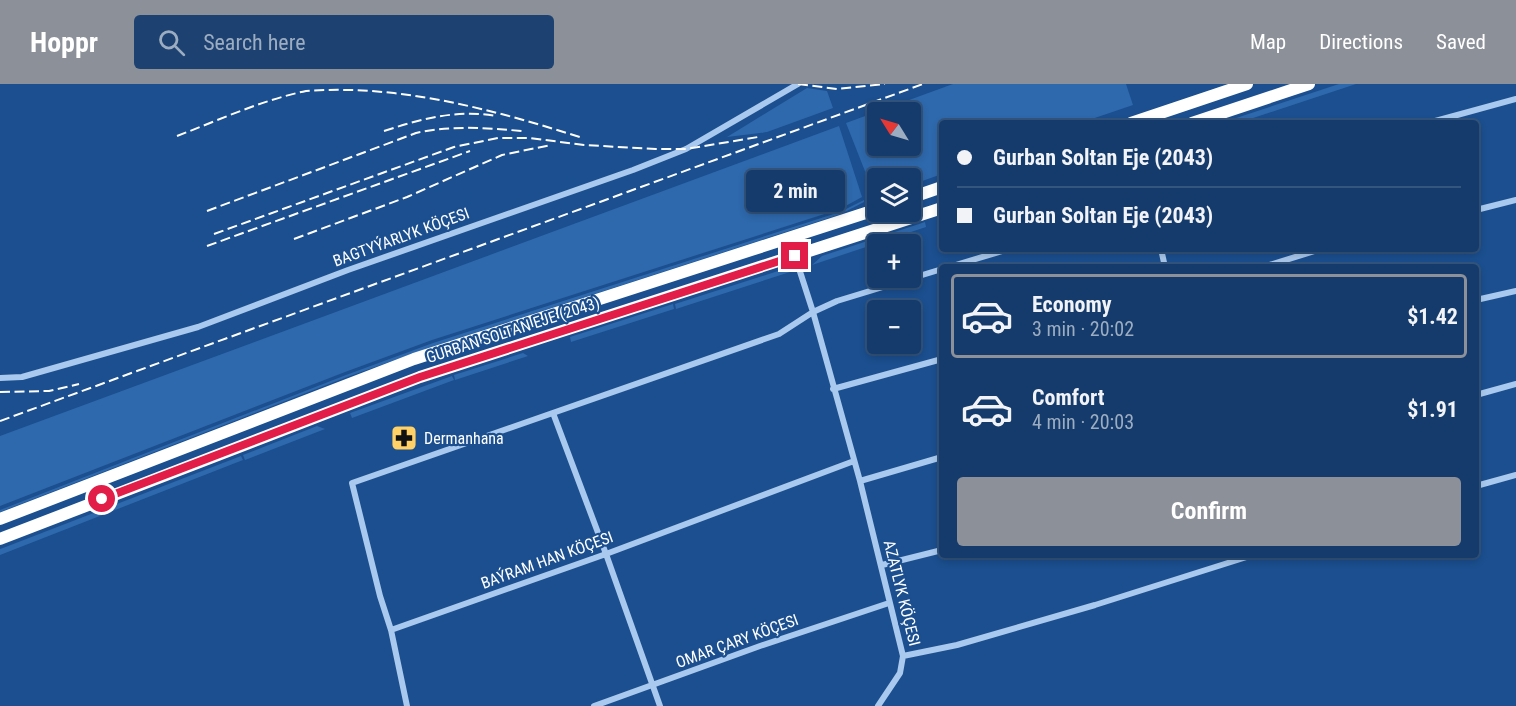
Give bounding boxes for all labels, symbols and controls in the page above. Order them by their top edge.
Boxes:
search box [134,15,554,69]
text: Hoppr [30,26,98,59]
icon: search [155,26,188,59]
text: Search here [203,30,305,55]
text: Map [1250,30,1286,54]
text: Directions [1319,30,1403,54]
text: Saved [1436,30,1486,54]
north arrow [867,102,921,156]
map controls [867,102,921,354]
text: Gurban Soltan Eje (2043) [993,145,1213,170]
button: layers [867,168,921,222]
callout: 2 min [746,169,844,211]
text: 2 min [773,179,818,203]
text: Gurban Soltan Eje (2043) [993,203,1213,228]
street label: BAGTYÝARLYK KÖÇESI [330,204,472,270]
button: + [867,234,921,288]
route end [781,242,808,269]
icon: car [960,289,1014,343]
text: Economy [1032,292,1112,317]
street label: GURBAN SOLTAN EJE (2043) [424,293,602,367]
button: − [867,300,921,354]
text: $1.42 [1407,304,1458,329]
text: 3 min · 20:02 [1032,317,1134,341]
icon: car [960,382,1014,436]
text: Comfort [1032,385,1105,410]
text: $1.91 [1407,397,1458,422]
text: 4 min · 20:03 [1032,410,1134,434]
pharmacy icon: Dermanhana [389,423,419,453]
place label: Dermanhana [424,429,504,448]
button: Confirm [957,477,1461,546]
route start [88,485,115,512]
street label: BAÝRAM HAN KÖÇESI [478,527,616,593]
street label: AZATLYK KÖÇESI [880,538,924,648]
street label: OMAR ÇARY KÖÇESI [673,610,801,672]

